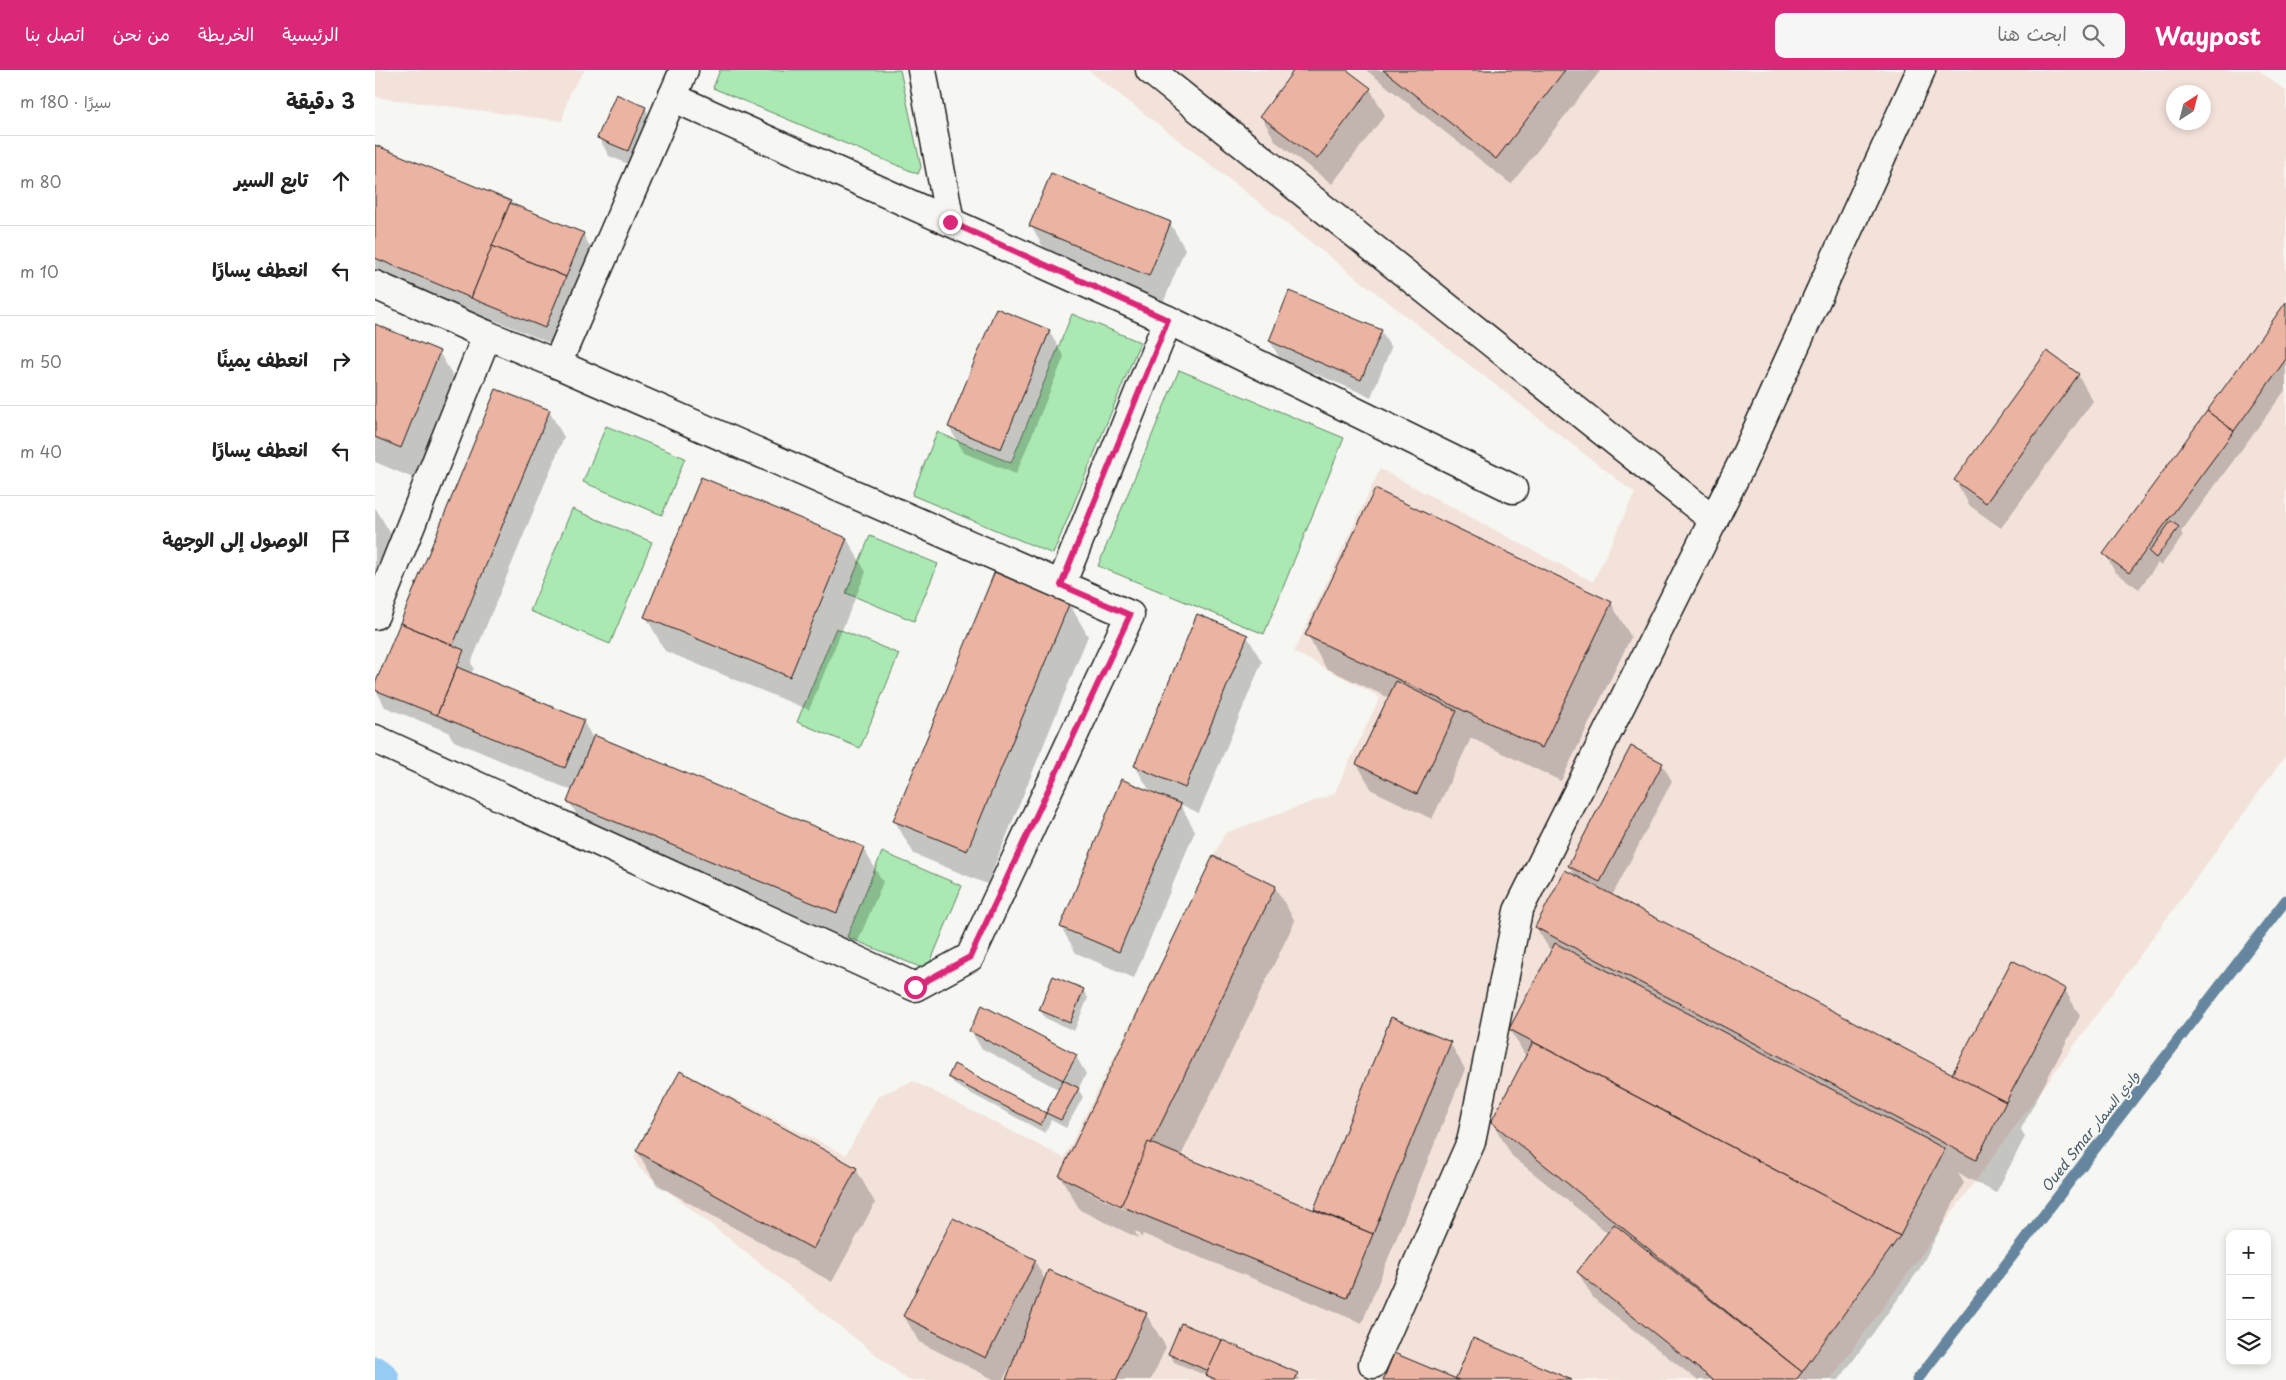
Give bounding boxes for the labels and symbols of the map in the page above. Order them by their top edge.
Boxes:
north arrow [2166,85,2211,130]
route end [939,211,962,234]
route start [904,976,927,999]
water label: Oued Smar وادي السمار [2036,1066,2145,1197]

